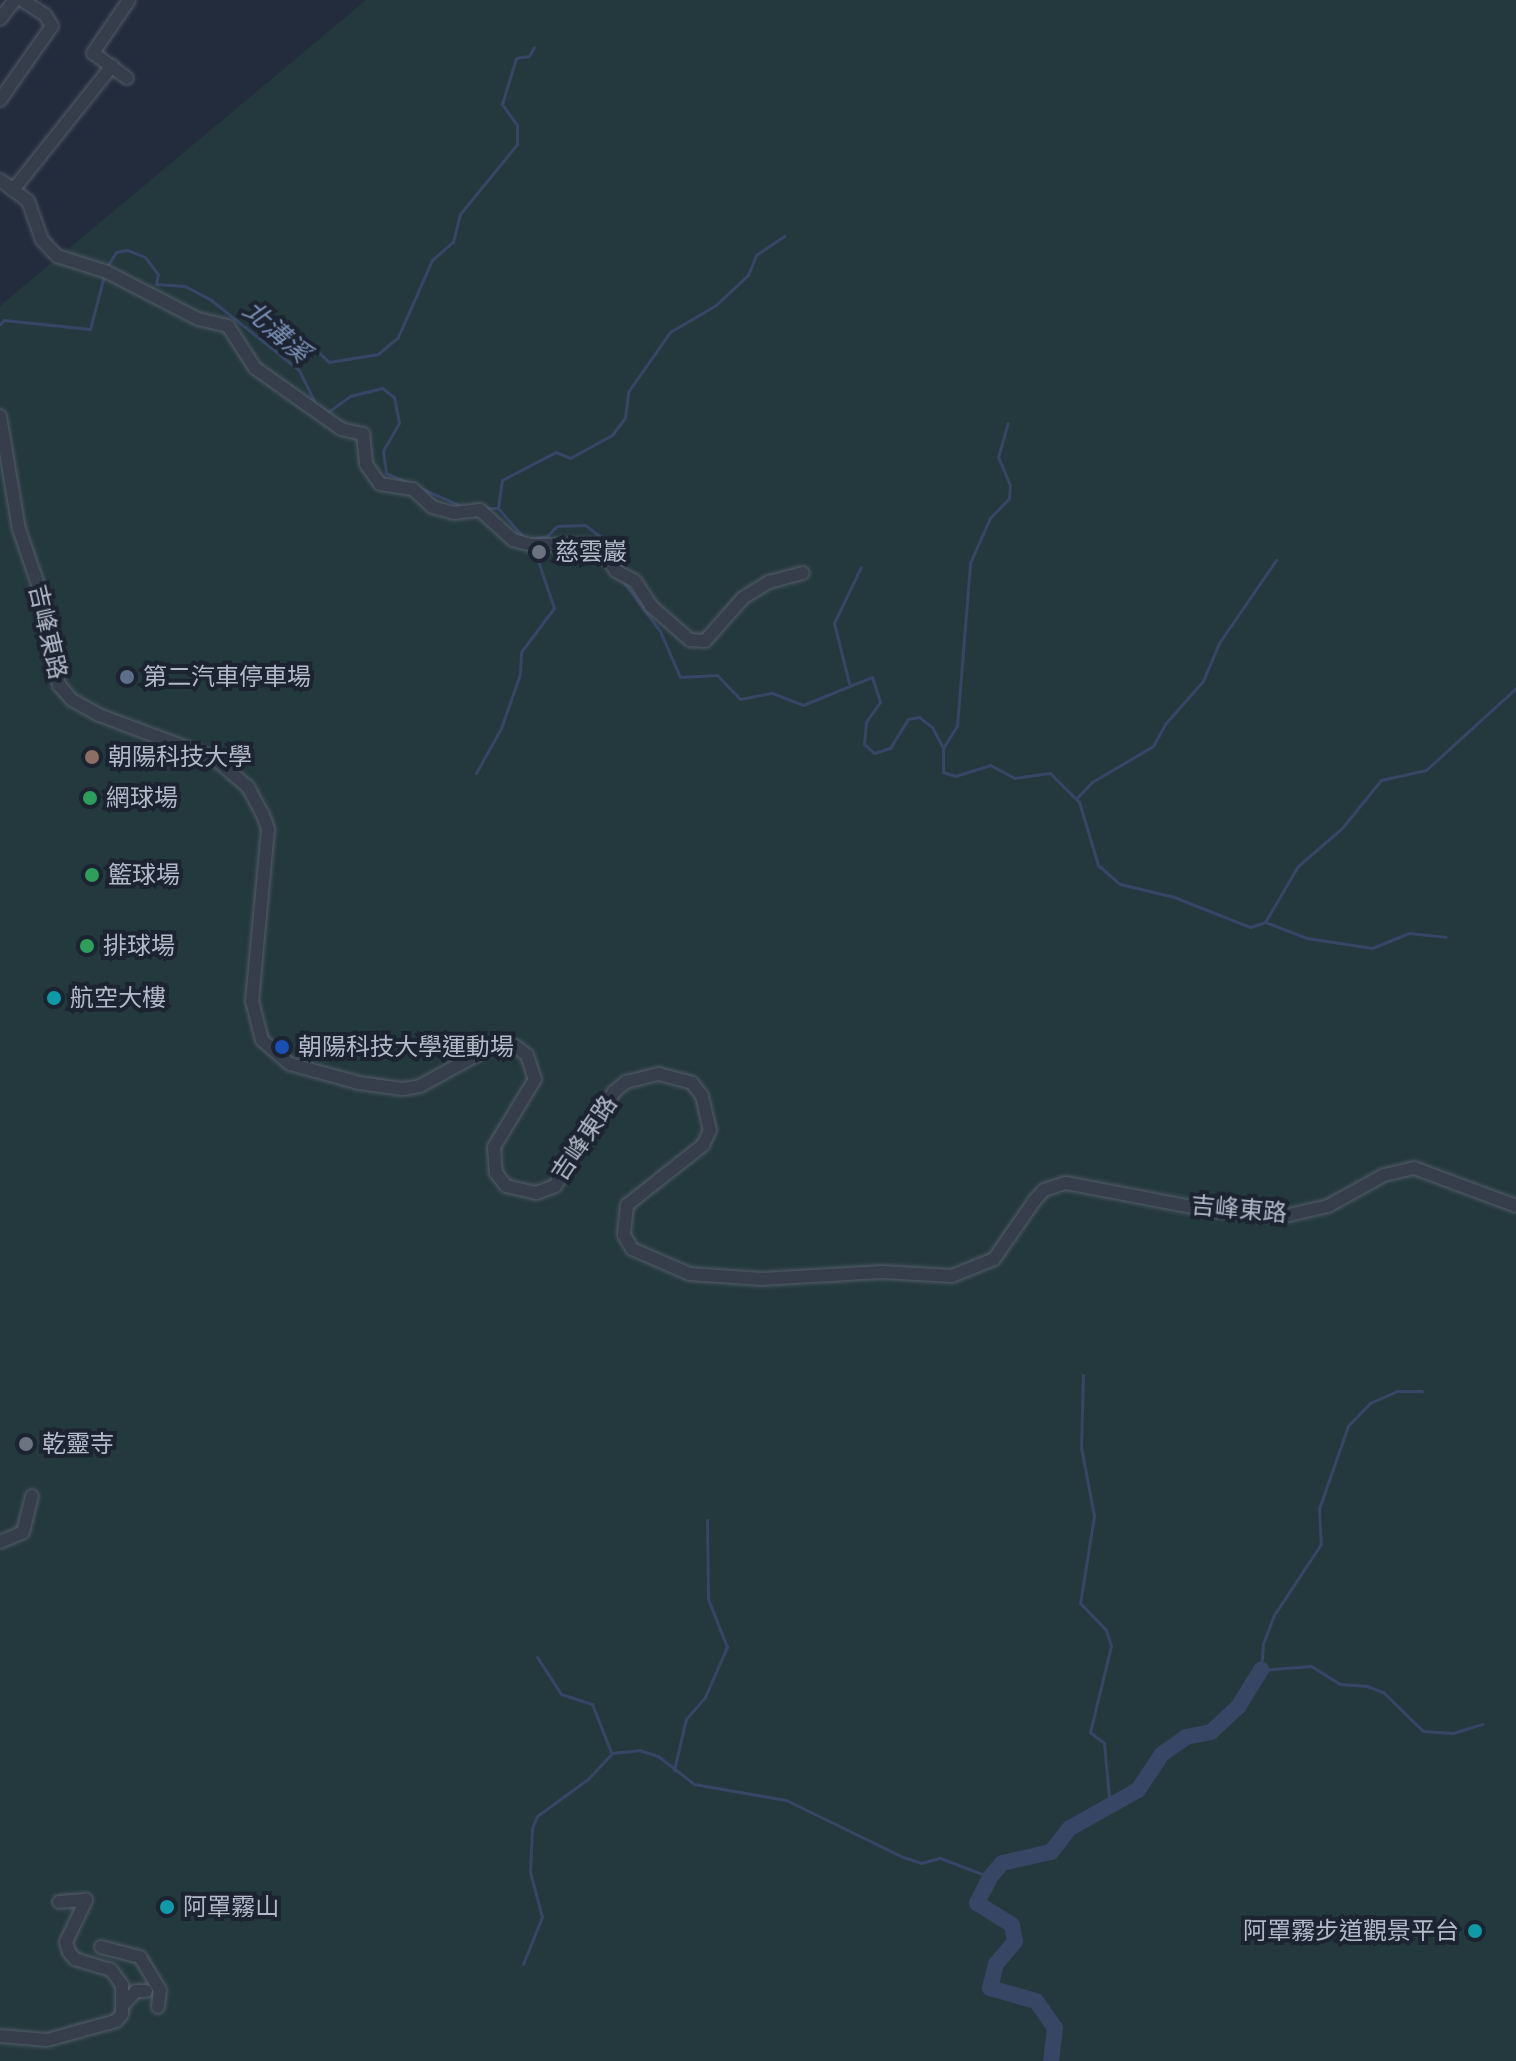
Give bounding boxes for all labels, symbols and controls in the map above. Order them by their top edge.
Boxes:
water label: 北溝溪 [236,295,316,369]
place label: 慈雲巖 [555,538,627,566]
marker: 慈雲巖 [530,543,548,561]
street label: 吉峰東路 [23,582,73,682]
place label: 第二汽車停車場 [143,663,311,691]
marker: 第二汽車停車場 [118,668,136,686]
place label: 朝陽科技大學 [108,743,252,771]
marker: 朝陽科技大學 [83,748,101,766]
place label: 網球場 [106,784,178,812]
marker: 網球場 [81,789,99,807]
place label: 籃球場 [108,861,180,889]
marker: 籃球場 [83,866,101,884]
place label: 排球場 [103,932,175,960]
marker: 排球場 [78,937,96,955]
place label: 航空大樓 [70,984,166,1012]
marker: 航空大樓 [45,989,63,1007]
place label: 朝陽科技大學運動場 [298,1033,514,1061]
marker: 朝陽科技大學運動場 [273,1038,291,1056]
street label: 吉峰東路 [545,1090,623,1186]
street label: 吉峰東路 [1190,1190,1288,1228]
place label: 乾靈寺 [42,1430,114,1458]
marker: 乾靈寺 [17,1435,35,1453]
place label: 阿罩霧山 [183,1893,279,1921]
marker: 阿罩霧山 [158,1898,176,1916]
place label: 阿罩霧步道觀景平台 [1243,1917,1459,1945]
marker: 阿罩霧步道觀景平台 [1466,1922,1484,1940]

